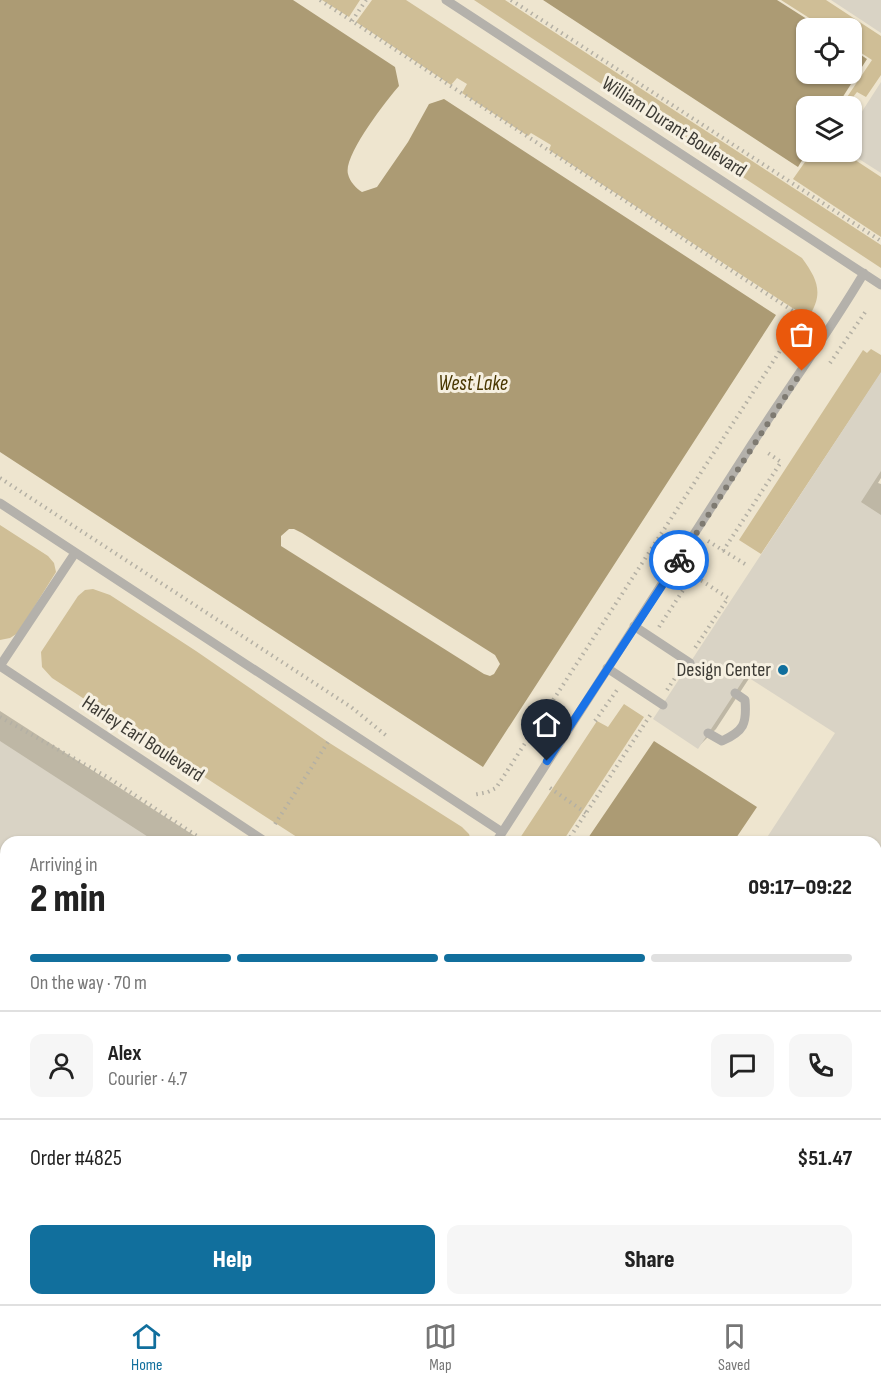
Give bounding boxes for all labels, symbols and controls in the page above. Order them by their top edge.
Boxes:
map controls [796,18,862,162]
button: locate [796,18,862,84]
street label: William Durant Boulevard [597,71,751,183]
button: layers [796,96,862,162]
pin [776,309,827,371]
icon: bag [785,318,818,351]
water label: West Lake [438,371,508,396]
courier [649,530,709,590]
icon: bike [663,544,696,577]
place label: Design Center [677,658,771,682]
marker: Design Center [776,663,790,677]
street label: Harley Earl Boulevard [78,691,208,787]
pin [521,699,572,761]
icon: home [530,708,563,741]
text: Arriving in [30,853,98,877]
text: 09:17–09:22 [748,874,852,901]
text: 2 min [30,876,106,923]
text: On the way · 70 m [30,971,147,995]
button: person [30,1034,93,1097]
button: chat [711,1034,774,1097]
button: phone [789,1034,852,1097]
text: Alex [108,1040,141,1067]
text: Courier · 4.7 [108,1067,187,1091]
text: Order #4825 [30,1145,122,1172]
text: $51.47 [797,1145,852,1172]
button: Help [30,1225,435,1294]
button: Share [447,1225,852,1294]
tab: Home [130,1320,163,1375]
tab: Map [424,1320,457,1375]
tab: Saved [718,1320,751,1375]

